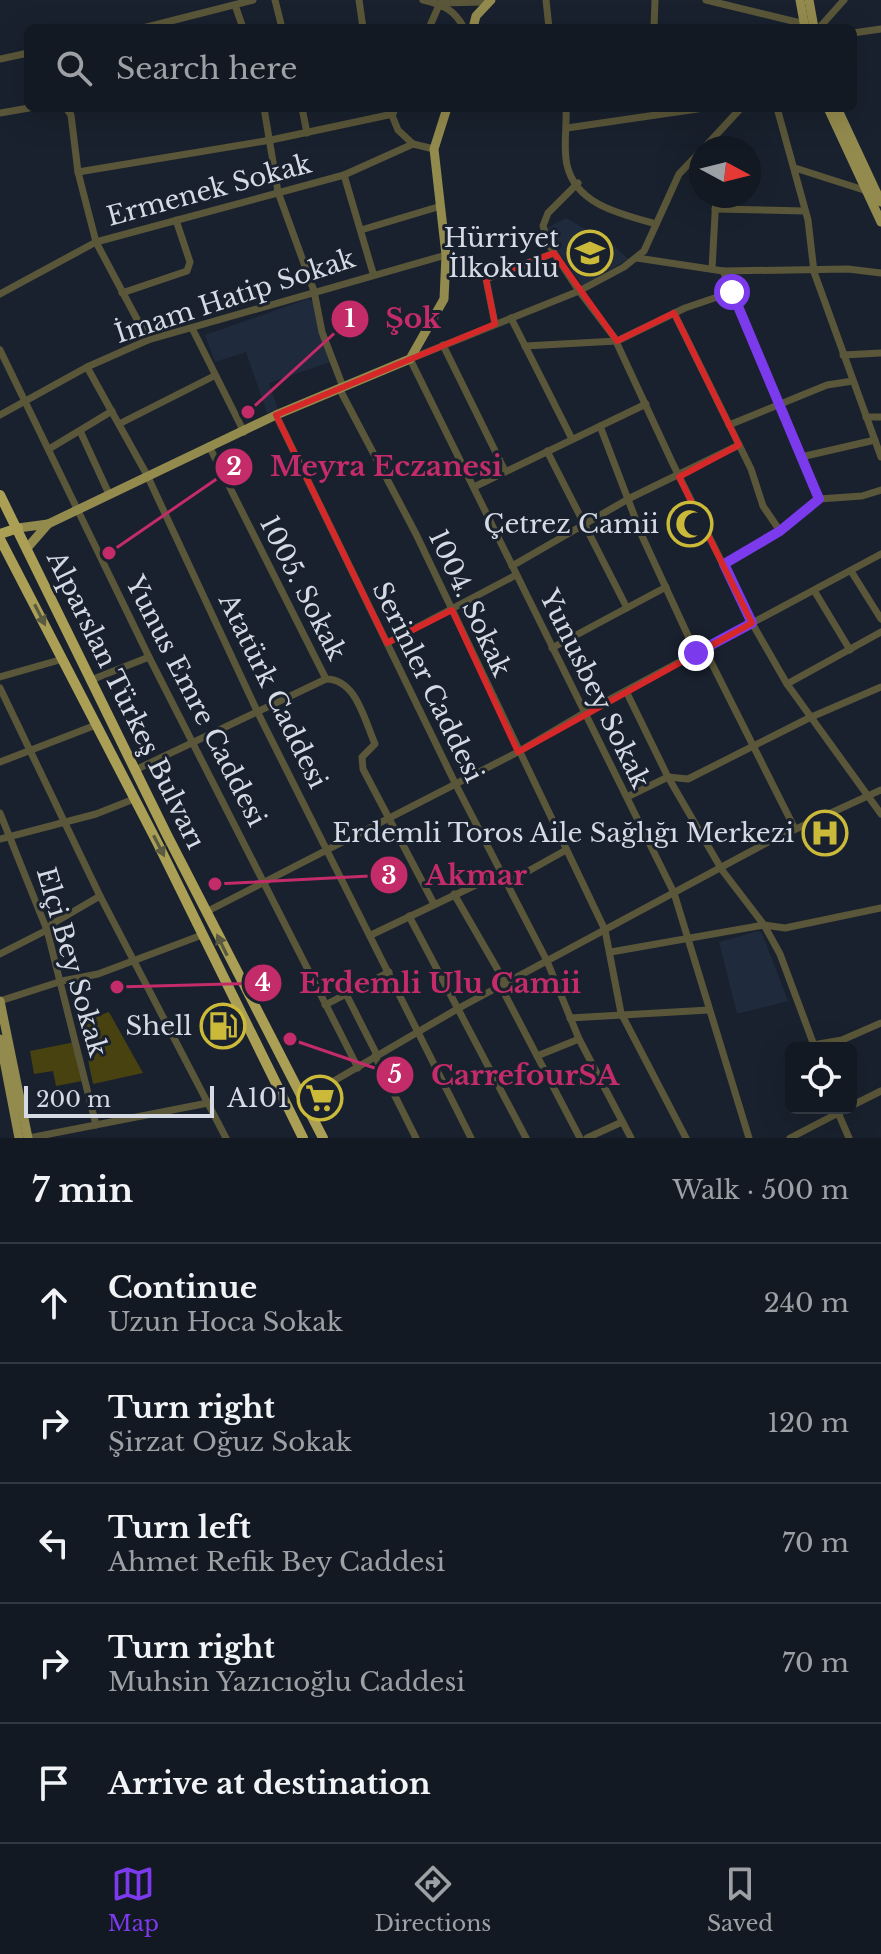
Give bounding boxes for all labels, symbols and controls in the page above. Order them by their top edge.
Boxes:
search box [24,24,857,112]
icon: search [52,46,96,90]
text: Search here [116,50,297,87]
north arrow [689,136,761,208]
street label: Ermenek Sokak [103,147,315,233]
place label: Hürriyet İlkokulu [444,222,559,284]
school or university icon: Hürriyet İlkokulu [566,229,614,277]
street label: İmam Hatip Sokak [111,242,359,350]
route start [714,274,750,310]
callout: Şok [330,293,457,345]
text: Şok [385,301,441,336]
text: 1 [345,304,355,333]
callout: Meyra Eczanesi [214,441,518,493]
text: Meyra Eczanesi [270,449,502,484]
text: 2 [226,452,242,481]
mosque icon: Çetrez Camii [666,500,714,548]
place label: Çetrez Camii [484,508,659,540]
street label: 1005. Sokak [253,510,353,666]
street label: 1004. Sokak [422,524,518,682]
street label: Alparslan Türkeş Bulvarı [39,545,212,854]
street label: Yunus Emre Caddesi [118,570,273,832]
street label: Serinler Caddesi [366,576,491,788]
street label: Yunusbey Sokak [533,583,657,794]
street label: Atatürk Caddesi [212,587,334,794]
one-way arrow [33,603,46,626]
route end [678,635,714,671]
hospital icon: Erdemli Toros Aile Sağlığı Merkezi [801,809,849,857]
place label: Erdemli Toros Aile Sağlığı Merkezi [332,817,794,849]
one-way arrow [152,835,165,858]
callout: Akmar [369,849,543,901]
text: Akmar [424,858,527,893]
text: 3 [381,861,397,890]
street label: Elçi Bey Sokak [30,864,114,1060]
one-way arrow [216,933,229,956]
callout: Erdemli Ulu Camii [243,957,597,1009]
text: Erdemli Ulu Camii [299,966,581,1001]
text: 4 [255,968,271,997]
fuel station icon: Shell [199,1002,247,1050]
place label: Shell [126,1010,192,1042]
map controls [785,1042,857,1114]
button: locate [785,1042,857,1114]
callout: CarrefourSA [375,1049,635,1101]
text: CarrefourSA [431,1058,620,1093]
text: 5 [388,1060,402,1089]
supermarket icon: A101 [296,1074,344,1122]
scale bar [24,1082,214,1118]
place label: A101 [226,1082,289,1114]
text: 200 m [36,1086,111,1113]
text: 7 min [32,1169,133,1211]
text: Walk · 500 m [673,1174,849,1206]
text: Continue [108,1269,257,1306]
icon: ahead [32,1281,76,1325]
text: 240 m [764,1287,849,1319]
text: Uzun Hoca Sokak [108,1306,343,1338]
text: Turn right [108,1389,275,1426]
icon: right [32,1401,76,1445]
text: 120 m [767,1407,849,1439]
text: Şirzat Oğuz Sokak [108,1426,352,1458]
text: Turn left [108,1509,251,1546]
icon: left [32,1521,76,1565]
text: 70 m [782,1527,849,1559]
text: Ahmet Refik Bey Caddesi [108,1546,445,1578]
text: Turn right [108,1629,275,1666]
icon: right [32,1641,76,1685]
text: 70 m [782,1647,849,1679]
text: Muhsin Yazıcıoğlu Caddesi [108,1666,465,1698]
icon: arrive [32,1761,76,1805]
text: Arrive at destination [108,1765,431,1802]
tab: Map [108,1862,159,1937]
tab: Directions [374,1862,491,1937]
tab: Saved [707,1862,773,1937]

